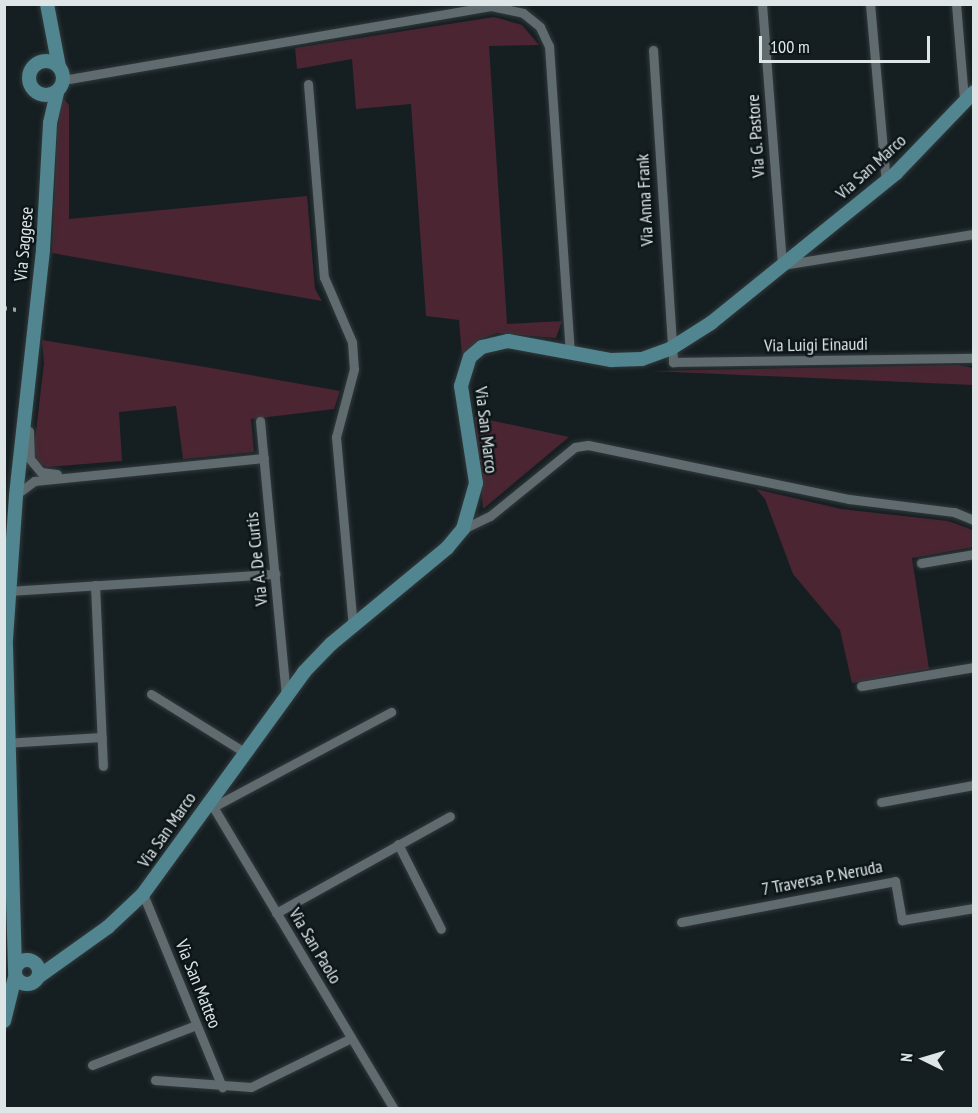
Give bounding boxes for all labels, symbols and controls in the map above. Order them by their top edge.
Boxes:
scale bar [762,24,933,62]
text: 100 m [770,35,810,58]
street label: Via G. Pastore [742,93,770,179]
street label: Via San Marco [831,130,911,204]
street label: Via Anna Frank [632,153,658,247]
street label: Via Saggese [10,206,38,282]
street label: Via Luigi Einaudi [764,333,868,357]
street label: Via San Marco [470,385,502,475]
street label: Via A. De Curtis [241,510,273,608]
street label: Via San Marco [133,788,201,872]
street label: 7 Traversa P. Neruda [759,855,885,901]
street label: Via San Paolo [284,904,346,988]
street label: Via San Matteo [170,937,226,1031]
north arrow [894,1029,954,1089]
text: N [896,1052,916,1063]

